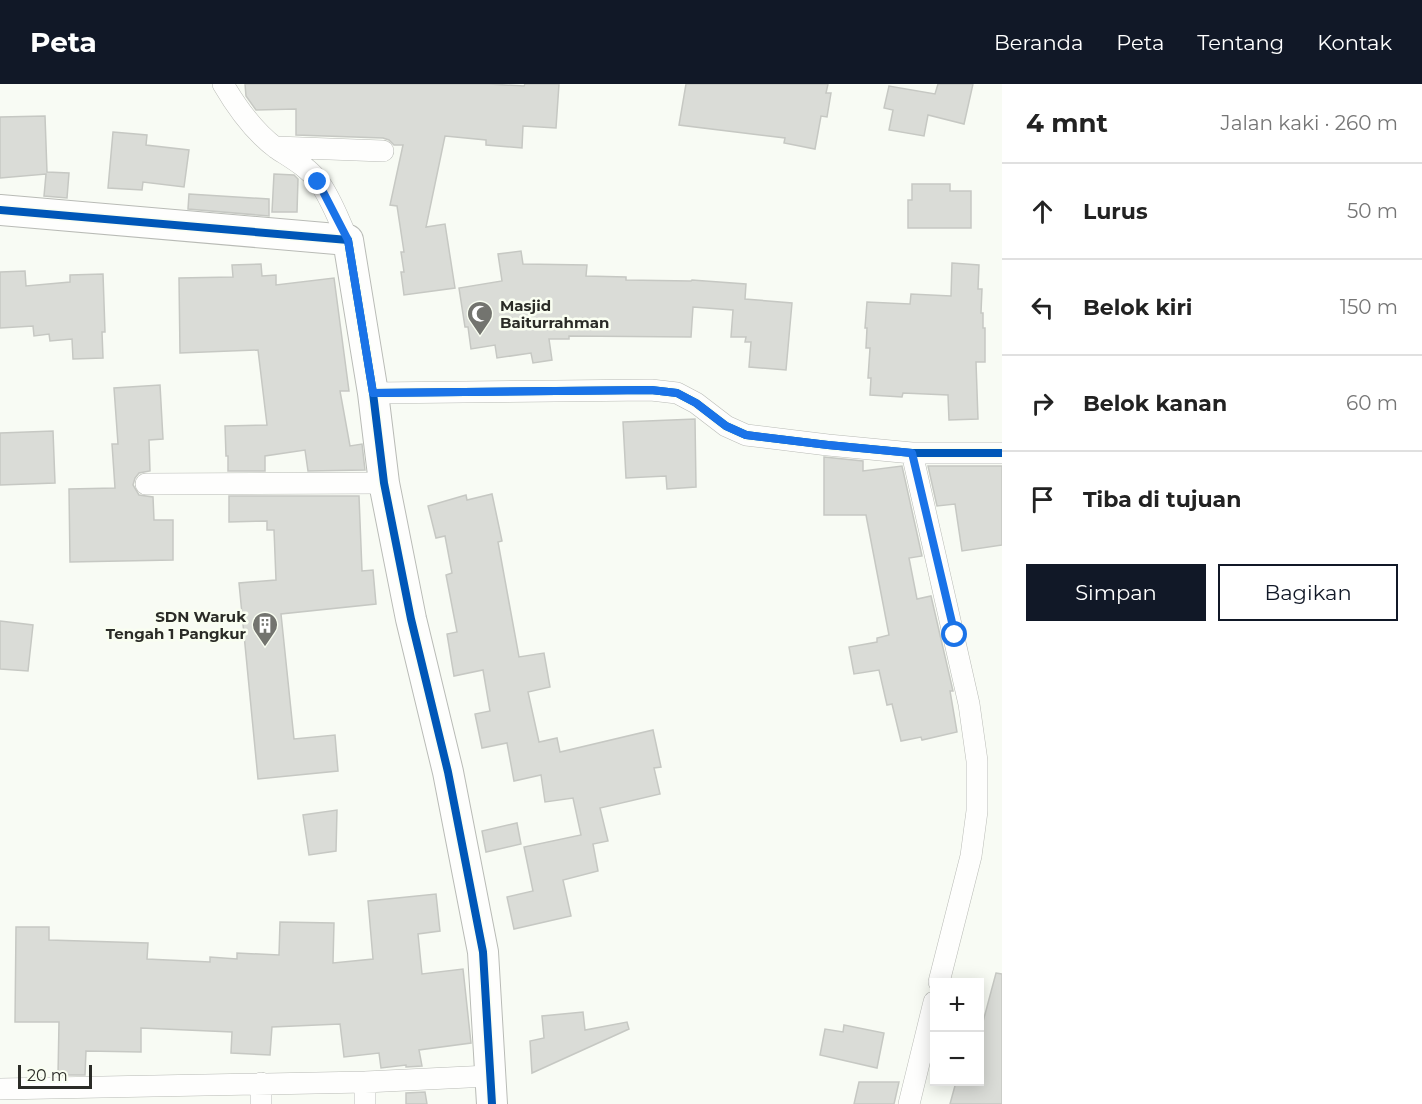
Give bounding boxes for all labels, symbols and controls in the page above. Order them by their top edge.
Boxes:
text: Peta [30,25,97,59]
text: Beranda [994,30,1083,55]
text: Peta [1116,30,1164,55]
text: Tentang [1197,30,1284,55]
text: Kontak [1317,30,1392,55]
text: 4 mnt [1026,107,1108,139]
text: Jalan kaki · 260 m [1221,111,1398,135]
route end [304,168,330,194]
icon: ahead [1026,195,1059,228]
text: Lurus [1083,198,1148,225]
text: 50 m [1347,199,1398,223]
icon: left [1026,291,1059,324]
text: Belok kiri [1083,294,1192,321]
text: 150 m [1340,295,1398,319]
place label: Masjid Baiturrahman [500,296,609,332]
mosque icon: Masjid Baiturrahman [465,299,495,337]
icon: right [1026,387,1059,420]
text: Belok kanan [1083,390,1227,417]
text: 60 m [1346,391,1398,415]
icon: arrive [1026,483,1059,516]
text: Tiba di tujuan [1083,486,1241,513]
button: Simpan [1026,564,1206,621]
button: Bagikan [1218,564,1398,621]
place label: SDN Waruk Tengah 1 Pangkur [106,607,247,643]
building icon: SDN Waruk Tengah 1 Pangkur [250,610,280,648]
route start [941,621,967,647]
map controls [930,978,984,1086]
button: + [930,978,984,1032]
button: − [930,1032,984,1086]
scale bar [18,1062,92,1090]
text: 20 m [27,1066,68,1085]

